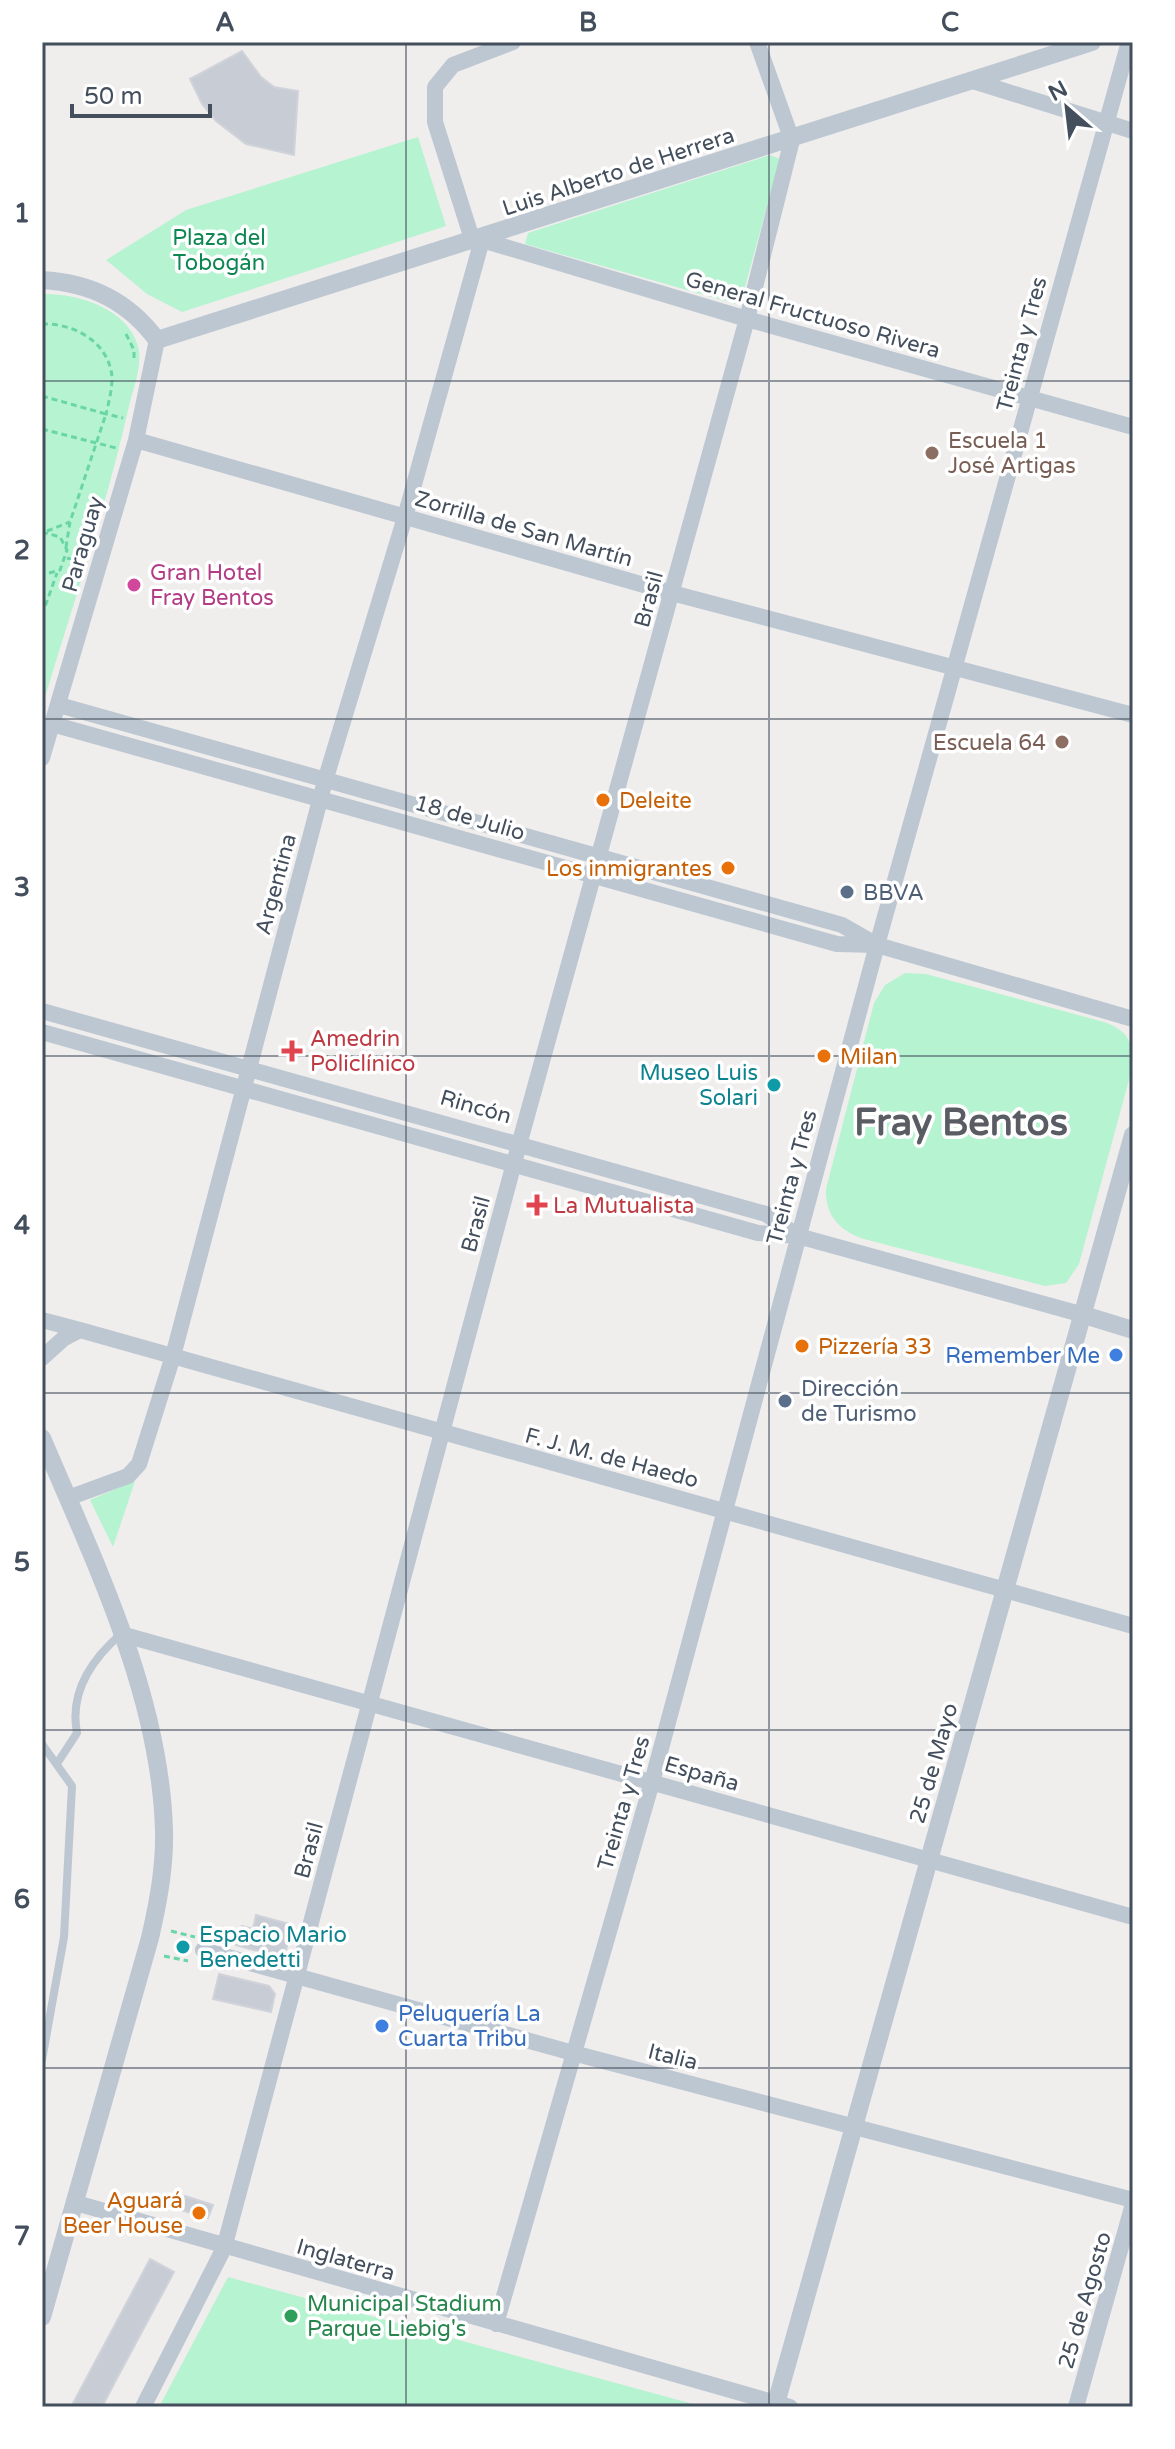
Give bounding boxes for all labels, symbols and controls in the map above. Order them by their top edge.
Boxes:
text: A [215,7,235,38]
text: B [579,7,597,38]
text: C [941,7,959,38]
scale bar [72,68,210,118]
north arrow [1027,68,1107,148]
text: N [1044,76,1072,107]
text: 50 m [84,82,142,111]
street label: Luis Alberto de Herrera [499,122,738,222]
text: 1 [14,198,30,229]
park label: Plaza del Tobogán [172,225,266,276]
street label: General Fructuoso Rivera [682,266,943,364]
street label: Treinta y Tres [991,274,1052,414]
place label: Escuela 1 José Artigas [948,428,1076,479]
marker: Escuela 1 José Artigas [923,444,941,462]
street label: Zorrilla de San Martín [412,485,636,572]
street label: Paraguay [57,493,109,595]
text: 2 [14,535,30,566]
place label: Gran Hotel Fray Bentos [150,560,274,611]
street label: Brasil [629,568,669,630]
marker: Gran Hotel Fray Bentos [125,576,143,594]
place label: Escuela 64 [933,730,1046,756]
marker: Escuela 64 [1053,733,1071,751]
place label: Deleite [619,788,692,814]
street label: 18 de Julio [412,790,528,846]
marker: Deleite [594,791,612,809]
street label: Argentina [250,831,302,938]
place label: Los inmigrantes [546,856,712,882]
marker: Los inmigrantes [719,859,737,877]
text: 3 [14,872,30,903]
place label: BBVA [863,880,924,906]
marker: BBVA [838,883,856,901]
place label: Amedrin Policlínico [310,1026,415,1077]
marker: Amedrin Policlínico [281,1040,303,1062]
place label: Milan [840,1044,898,1070]
marker: Milan [815,1047,833,1065]
place label: Museo Luis Solari [639,1060,758,1111]
marker: Museo Luis Solari [765,1076,783,1094]
street label: Rincón [437,1084,514,1130]
district label: Fray Bentos [854,1100,1068,1146]
street label: Treinta y Tres [761,1107,822,1247]
street label: Brasil [456,1193,496,1255]
place label: La Mutualista [553,1193,694,1219]
marker: La Mutualista [528,1196,546,1214]
text: 4 [14,1210,30,1241]
place label: Pizzería 33 [818,1334,932,1360]
marker: Pizzería 33 [793,1337,811,1355]
place label: Remember Me [945,1343,1100,1369]
marker: Remember Me [1107,1346,1125,1364]
place label: Dirección de Turismo [801,1376,917,1427]
marker: Dirección de Turismo [776,1392,794,1410]
street label: F. J. M. de Haedo [522,1422,701,1494]
text: 5 [14,1547,30,1578]
street label: 25 de Mayo [904,1700,964,1826]
street label: Treinta y Tres [592,1733,656,1873]
street label: España [661,1751,742,1797]
street label: Brasil [289,1819,329,1881]
text: 6 [14,1884,30,1915]
place label: Espacio Mario Benedetti [199,1922,347,1973]
marker: Espacio Mario Benedetti [174,1938,192,1956]
place label: Peluquería La Cuarta Tribu [398,2001,541,2052]
marker: Peluquería La Cuarta Tribu [373,2017,391,2035]
street label: Italia [645,2038,700,2076]
place label: Aguará Beer House [63,2188,183,2239]
marker: Aguará Beer House [190,2204,208,2222]
text: 7 [14,2221,30,2252]
street label: 25 de Agosto [1053,2229,1117,2372]
street label: Inglaterra [294,2234,398,2286]
place label: Municipal Stadium Parque Liebig's [307,2291,502,2342]
marker: Municipal Stadium Parque Liebig's [282,2307,300,2325]

